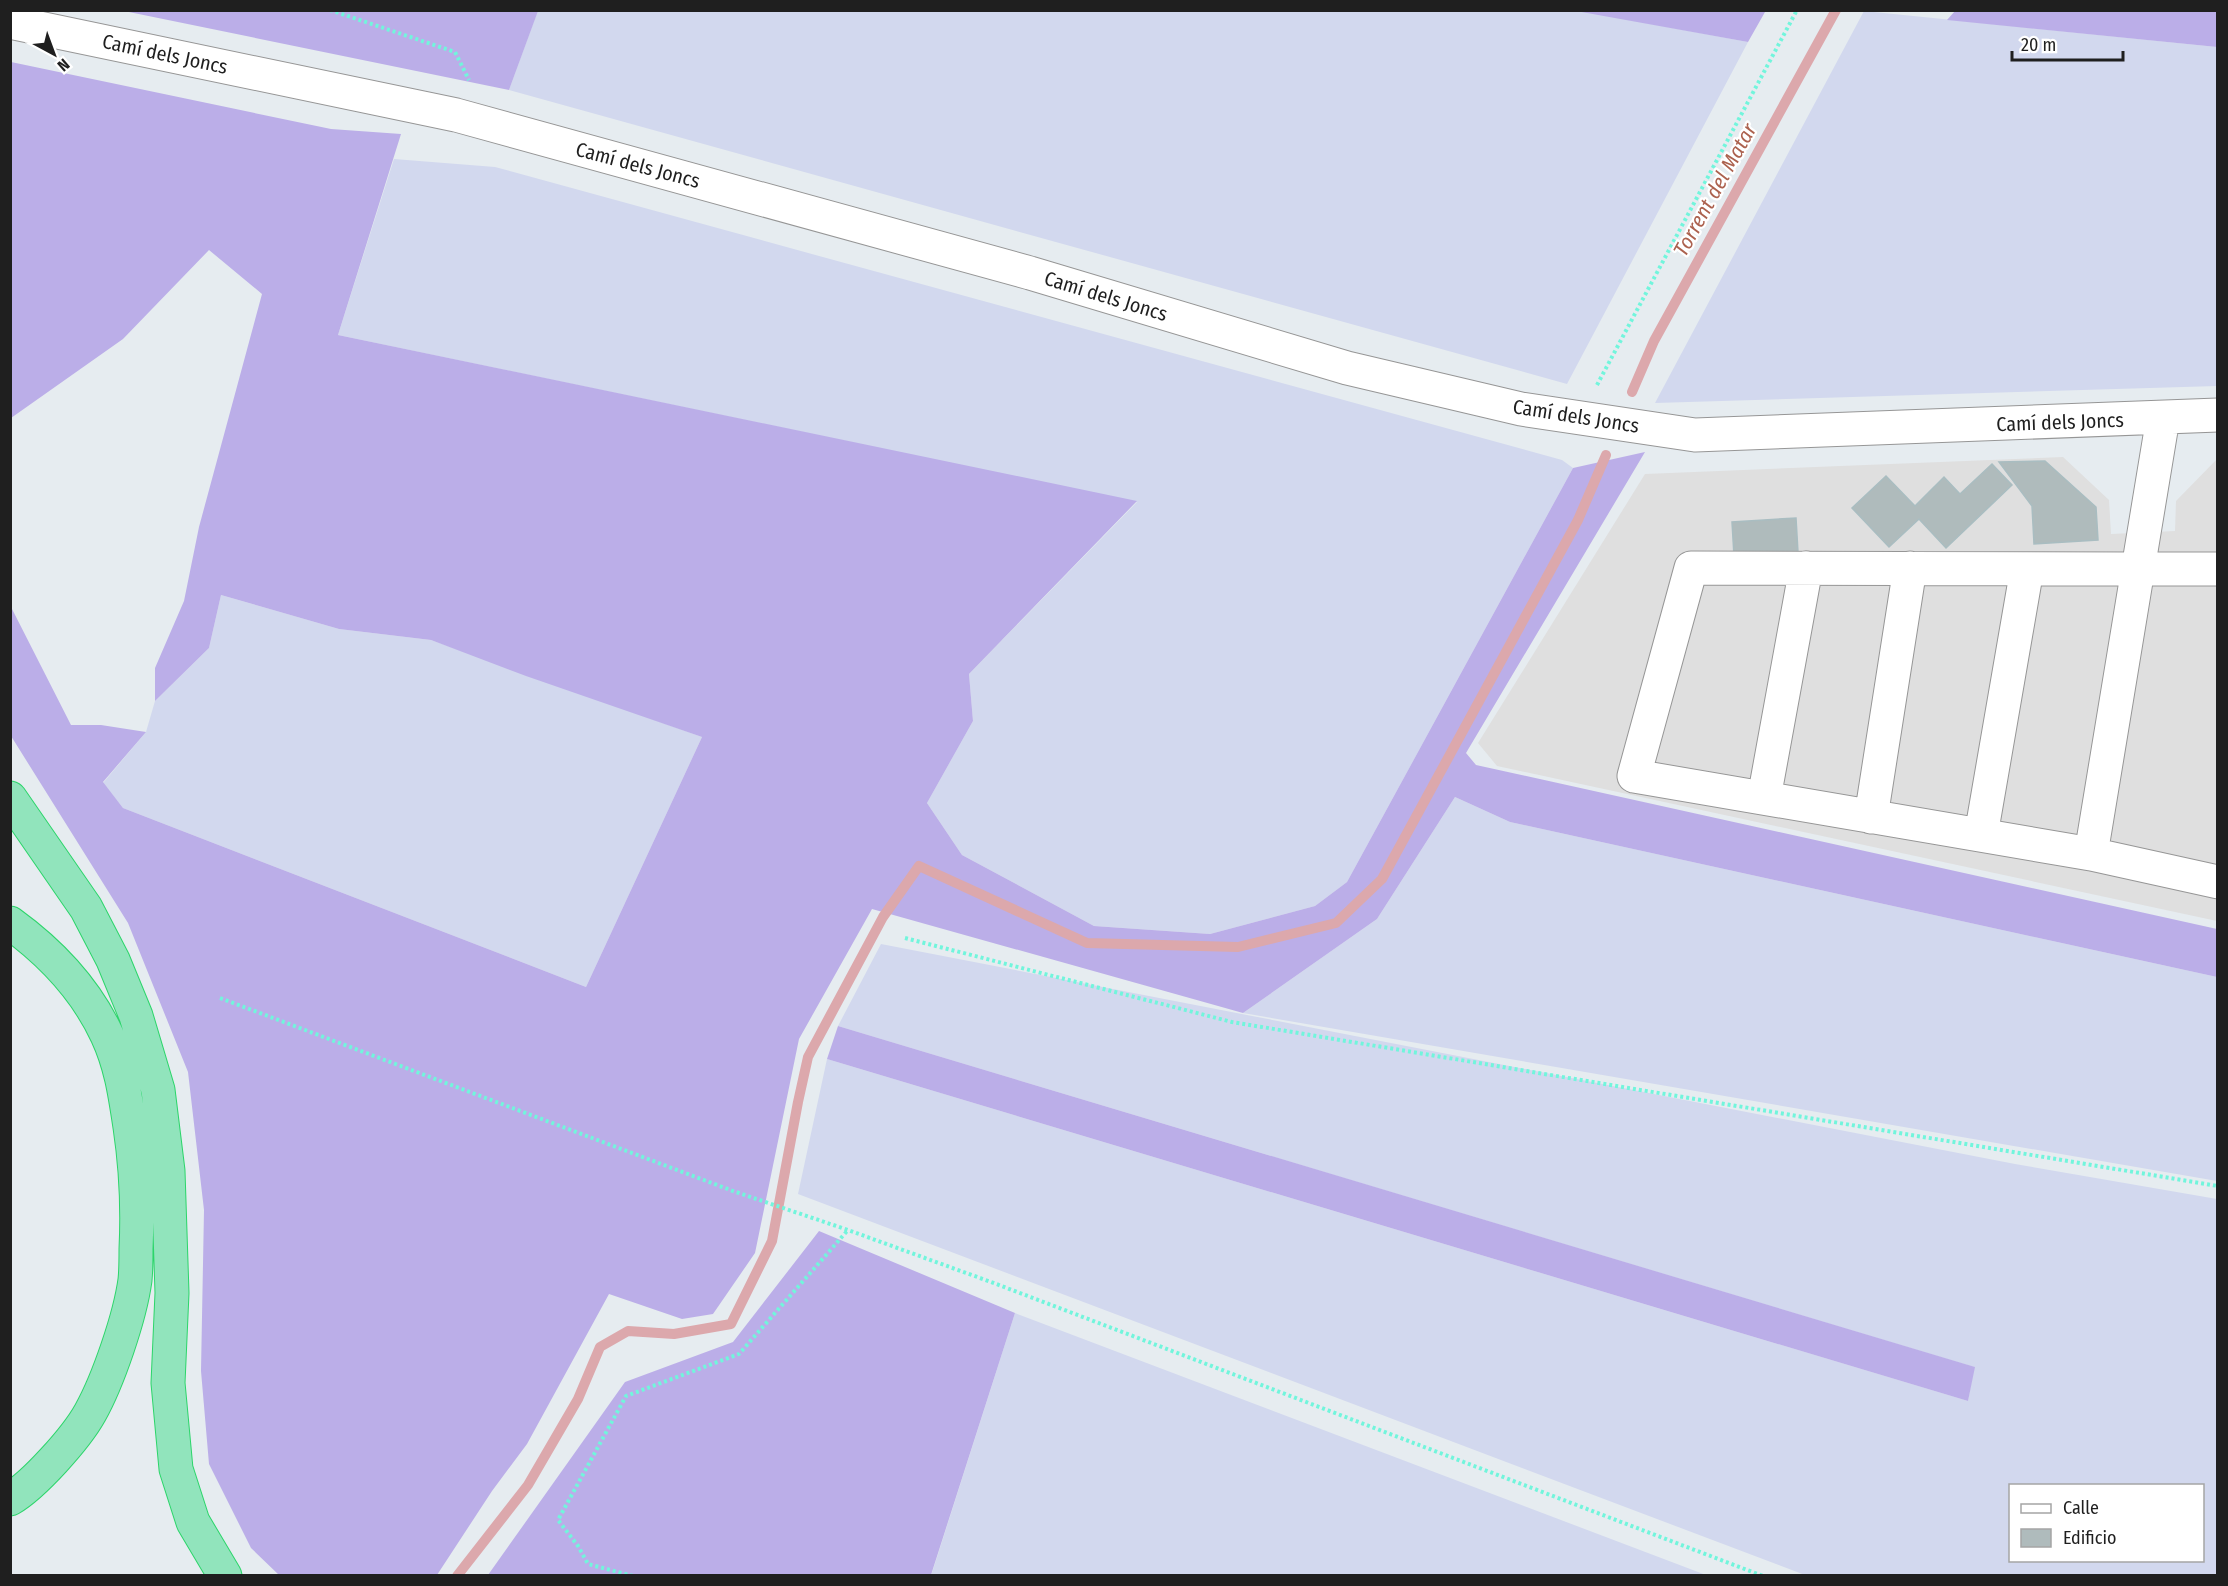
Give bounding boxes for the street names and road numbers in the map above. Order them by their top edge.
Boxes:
street label: Camí dels Joncs [100,29,230,79]
street label: Camí dels Joncs [573,137,703,193]
street label: Camí dels Joncs [1041,266,1171,326]
street label: Camí dels Joncs [1511,394,1641,438]
street label: Camí dels Joncs [1996,408,2124,436]

